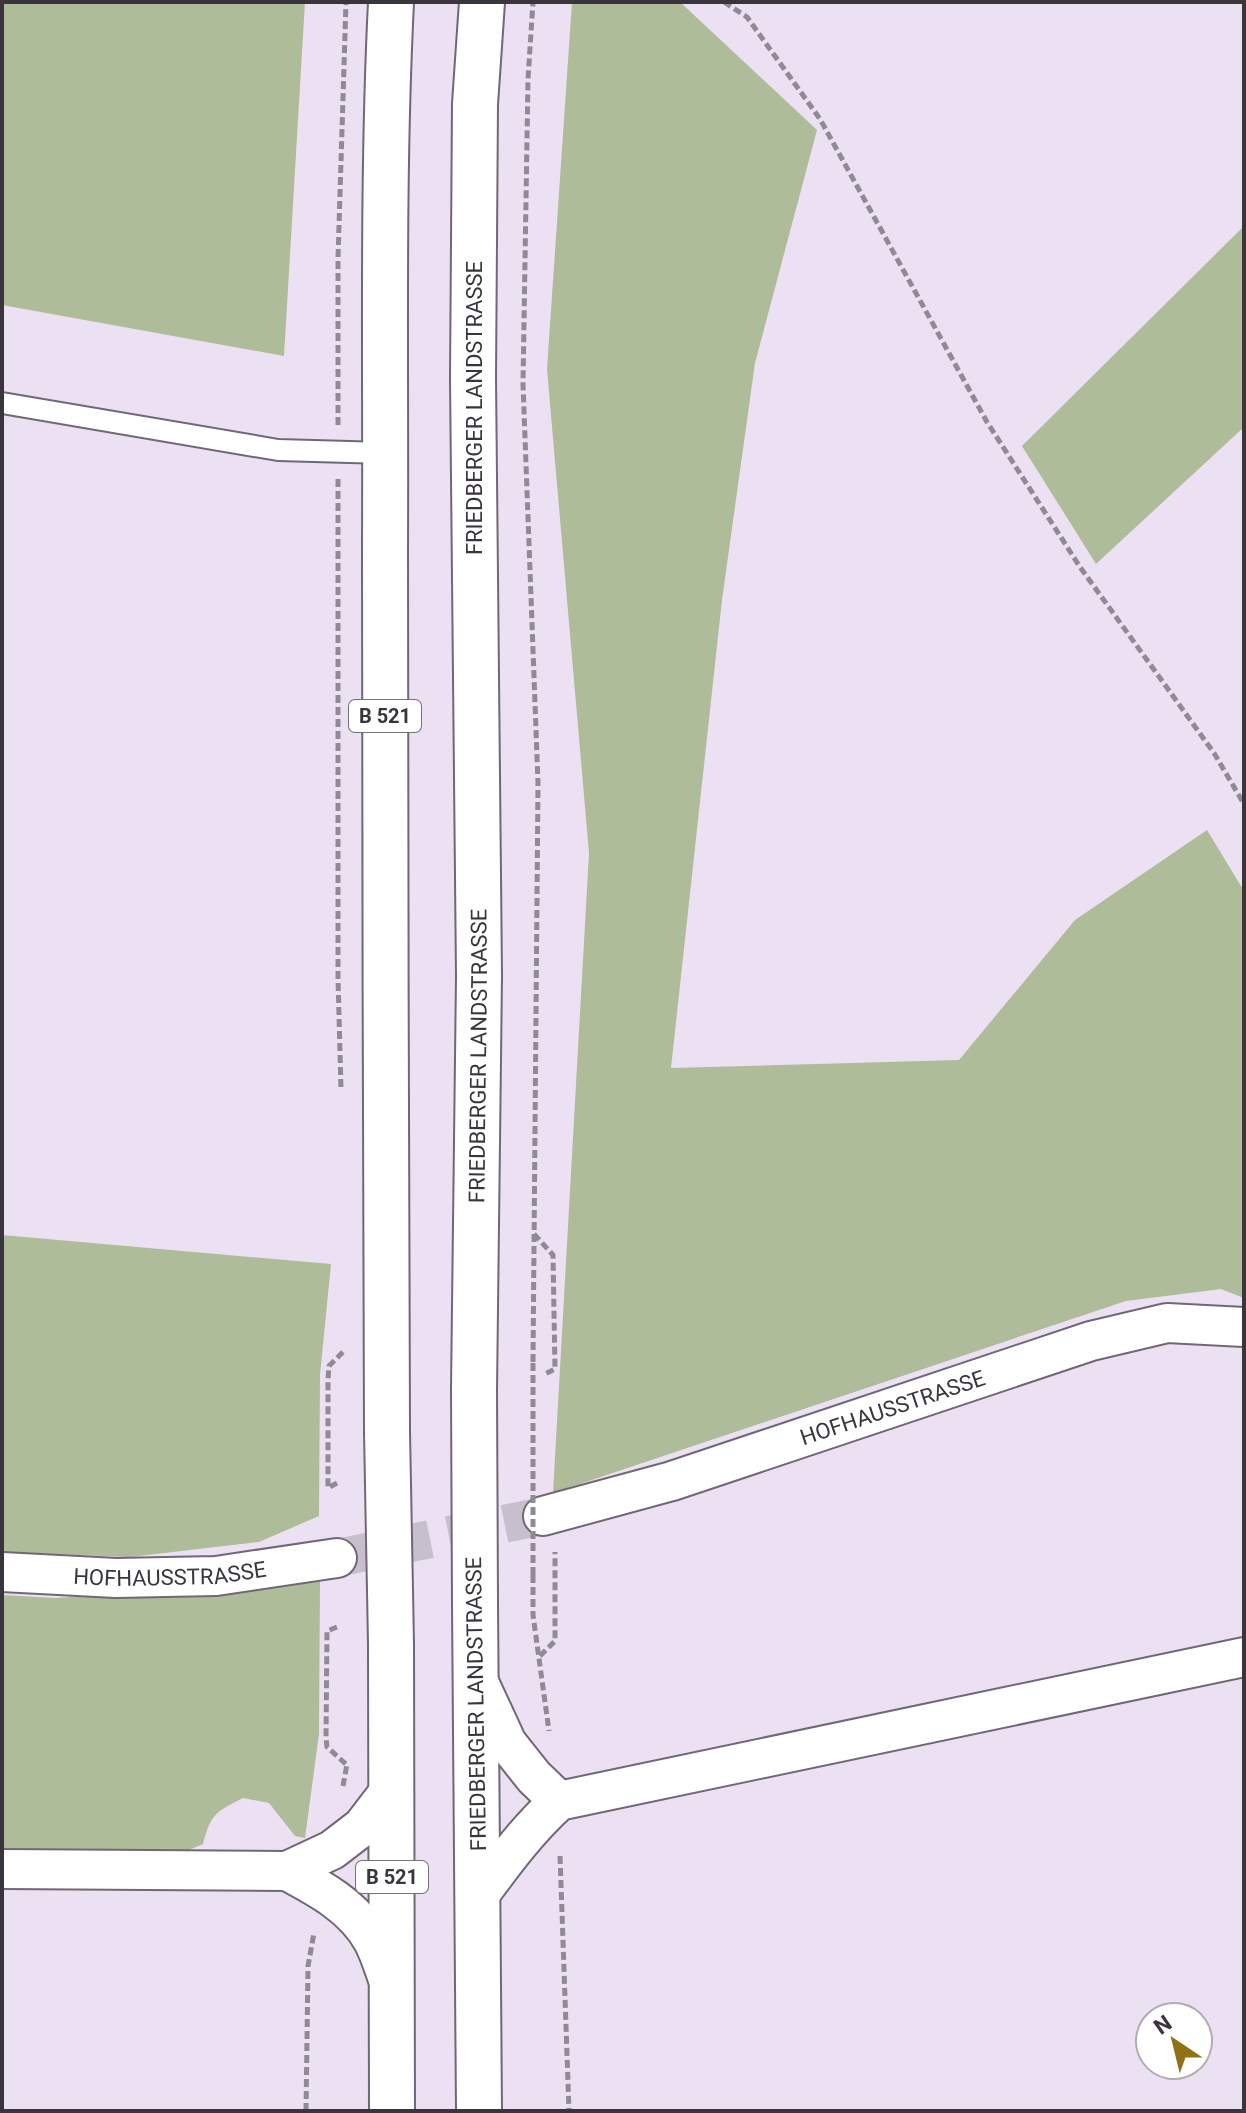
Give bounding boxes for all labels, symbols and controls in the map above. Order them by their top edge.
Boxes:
street label: FRIEDBERGER LANDSTRASSE [462,261,487,555]
road number: B 521 [349,700,421,732]
street label: FRIEDBERGER LANDSTRASSE [464,909,492,1203]
street label: HOFHAUSSTRASSE [797,1365,988,1450]
street label: HOFHAUSSTRASSE [73,1556,268,1590]
street label: FRIEDBERGER LANDSTRASSE [461,1557,491,1851]
road number: B 521 [356,1861,428,1893]
north arrow [1134,2001,1214,2081]
text: N [1149,2010,1176,2040]

